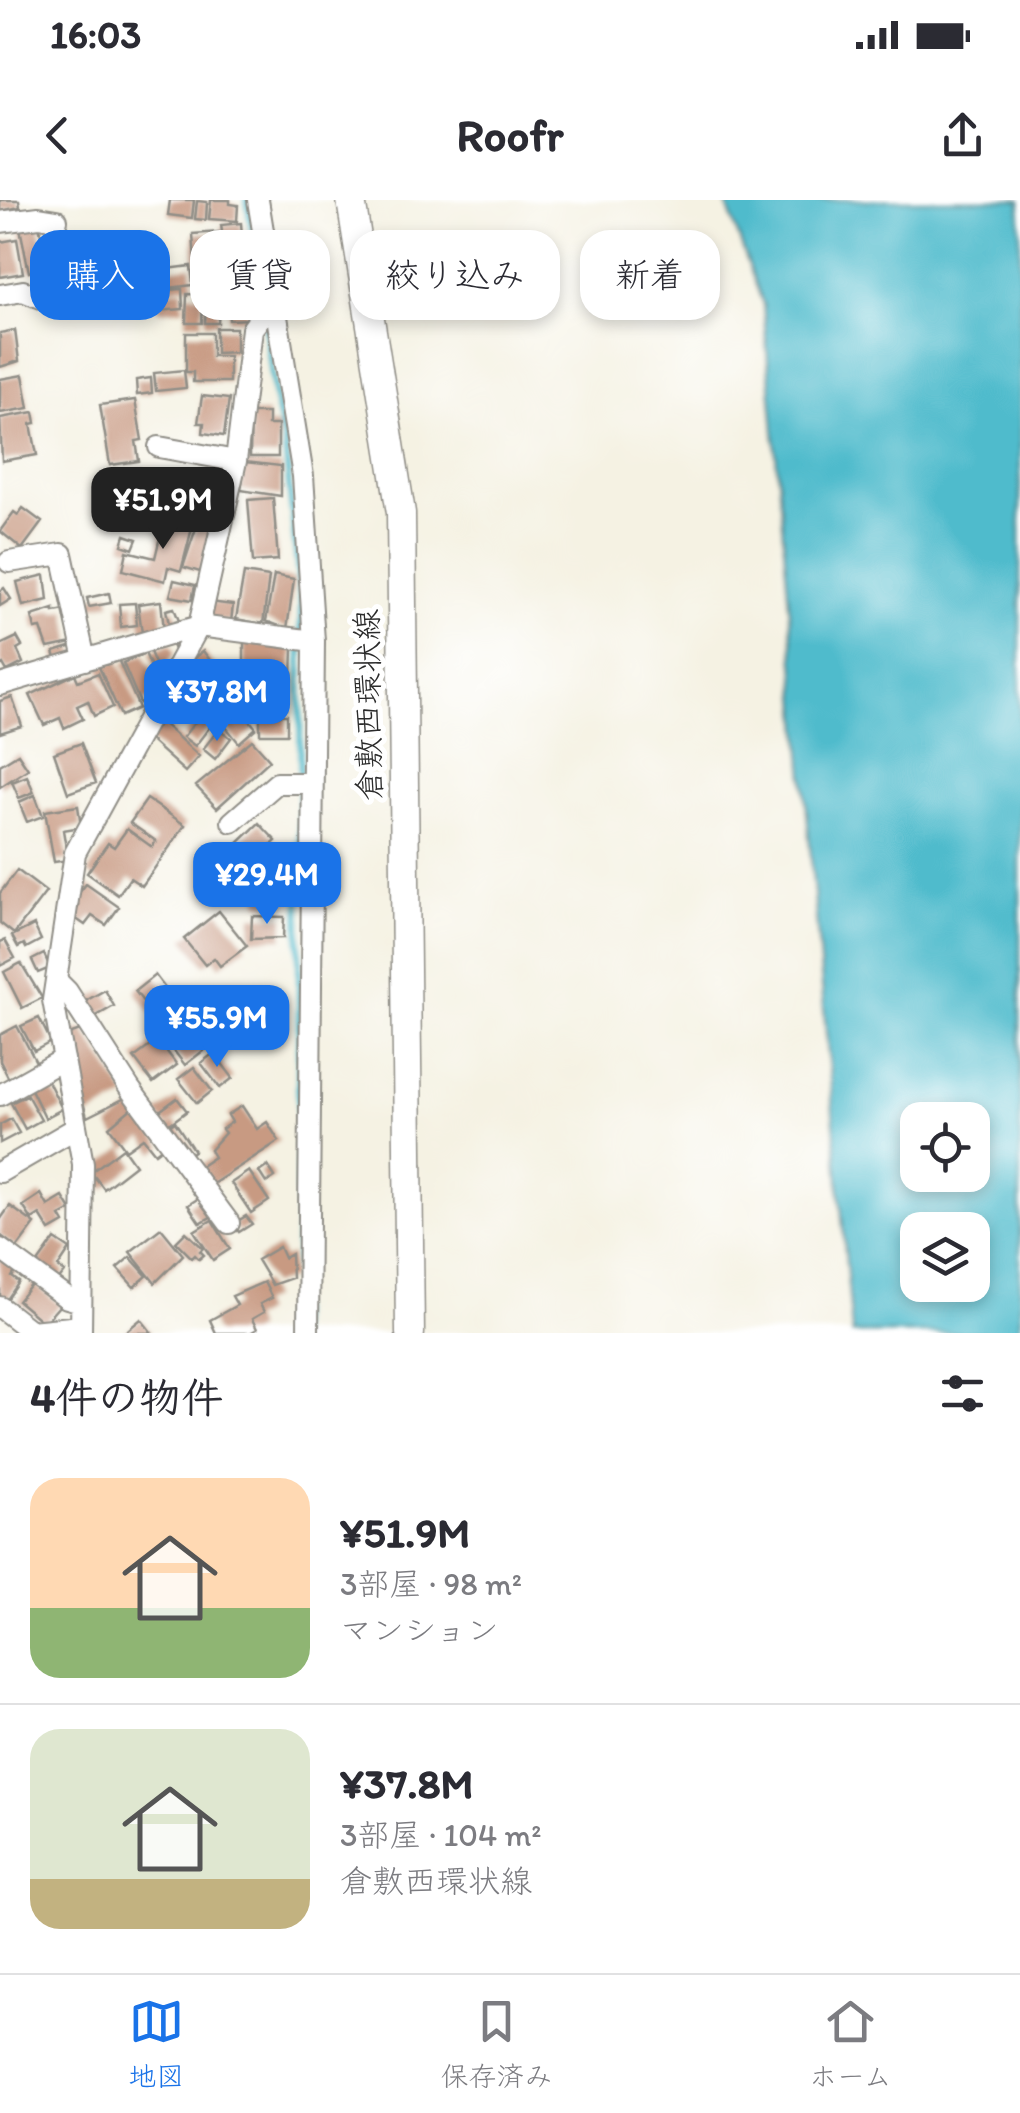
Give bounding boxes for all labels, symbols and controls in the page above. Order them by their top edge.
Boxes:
text: 16:03 [50,12,141,58]
icon: back [30,108,85,163]
text: Roofr [457,108,563,162]
icon: share [935,108,990,163]
chip: 購入 [30,230,170,320]
chip: 賃貸 [190,230,330,320]
chip: 絞り込み [350,230,560,320]
chip: 新着 [580,230,720,320]
pin: ¥51.9M [82,467,244,552]
text: ¥51.9M [113,480,213,518]
street label: 倉敷西環状線 [347,609,389,801]
pin: ¥37.8M [136,659,298,744]
text: ¥37.8M [166,672,268,710]
pin: ¥29.4M [186,842,348,927]
text: ¥29.4M [215,855,319,893]
pin: ¥55.9M [136,985,298,1070]
text: ¥55.9M [166,998,268,1036]
map controls [900,1102,990,1302]
button: locate [900,1102,990,1192]
button: layers [900,1212,990,1302]
icon: filters [935,1366,990,1421]
text: 4件の物件 [30,1372,223,1423]
text: ¥51.9M [340,1507,470,1558]
icon: home [110,1518,230,1638]
text: 3部屋 · 98 m² [340,1565,522,1603]
text: マンション [340,1611,499,1649]
text: ¥37.8M [340,1758,474,1809]
icon: home [110,1769,230,1889]
text: 3部屋 · 104 m² [340,1816,541,1854]
text: 倉敷西環状線 [340,1862,532,1900]
tab: 地図 [128,1994,184,2094]
tab: 保存済み [441,1994,553,2094]
tab: ホーム [809,1994,892,2094]

